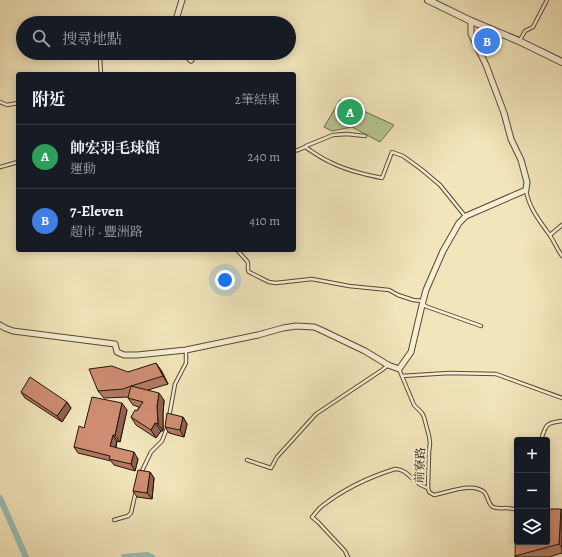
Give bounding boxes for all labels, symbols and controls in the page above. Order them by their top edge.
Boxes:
search box [16,16,296,60]
pin: B [474,26,500,56]
icon: search [30,27,52,49]
text: 搜尋地點 [62,29,122,49]
text: 附近 [32,88,66,111]
text: 2筆結果 [235,91,280,108]
pin: A [337,97,363,127]
text: 帥宏羽毛球館 [70,138,160,158]
text: A [41,148,49,165]
text: 240 m [248,148,280,165]
text: 運動 [70,160,96,177]
text: 7-Eleven [70,201,123,221]
text: B [41,212,49,229]
text: 410 m [249,212,280,229]
text: 超市 · 豐洲路 [70,223,143,240]
your location [215,270,235,290]
map controls [514,437,550,545]
button: + [514,437,550,473]
street label: 前寮路 [411,447,429,483]
button: − [514,473,550,509]
button: layers [514,509,550,545]

